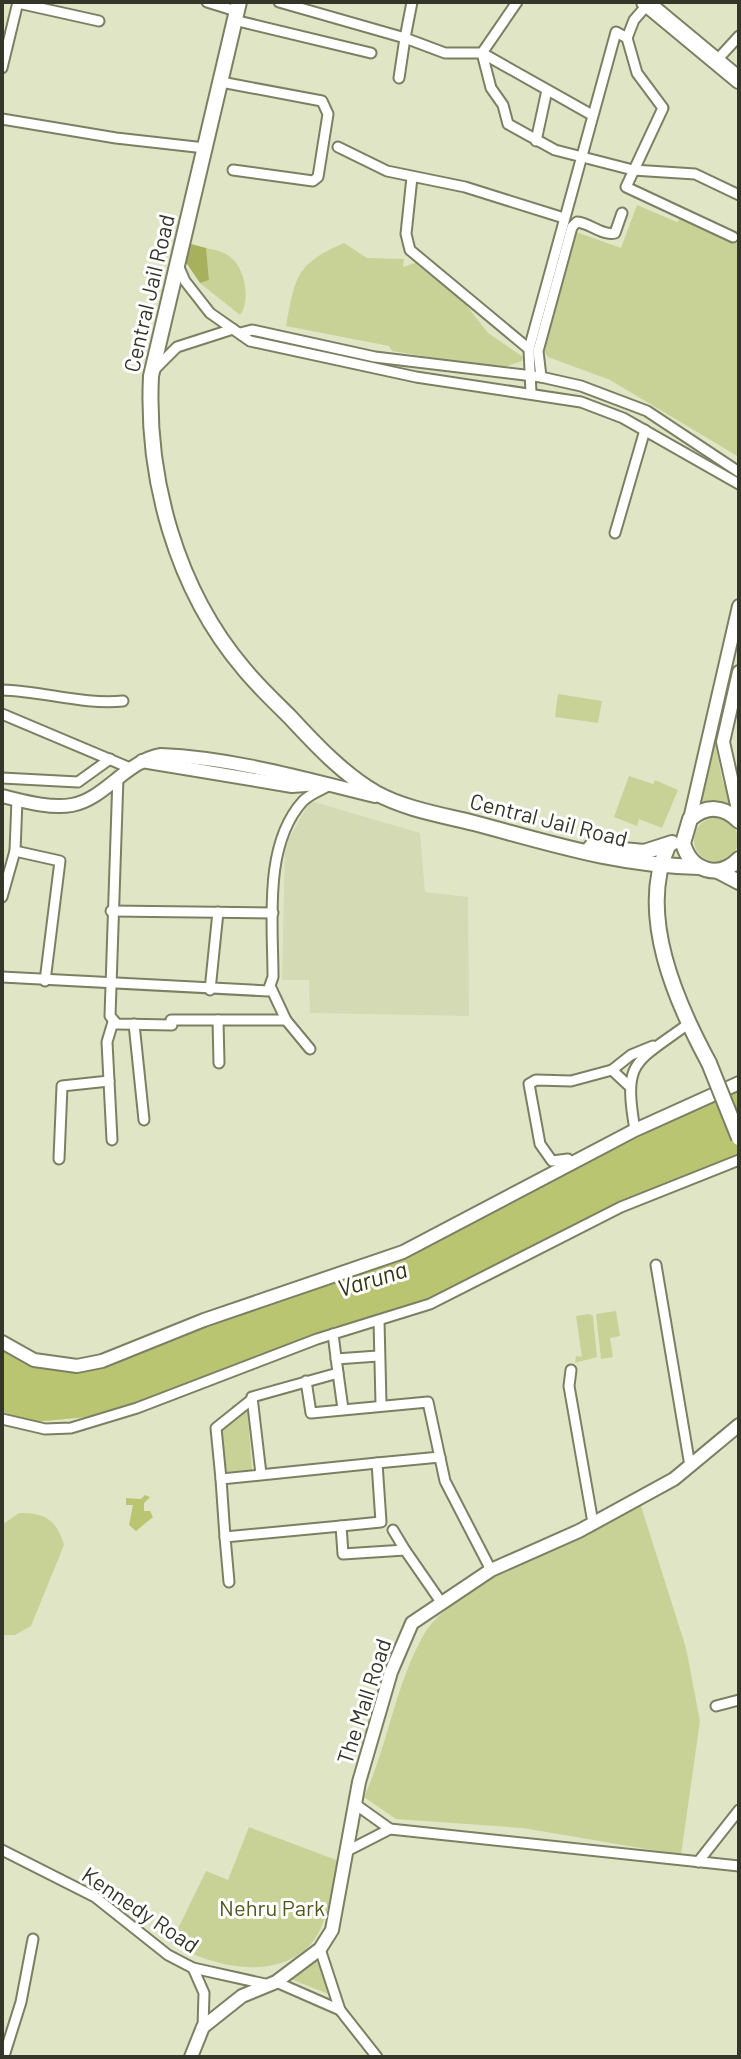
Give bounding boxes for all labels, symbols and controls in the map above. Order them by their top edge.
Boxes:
street label: Central Jail Road [117,212,179,374]
street label: Central Jail Road [468,787,630,851]
water label: Varuna [334,1254,410,1302]
street label: The Mall Road [330,1635,396,1767]
street label: Kennedy Road [78,1860,204,1958]
park label: Nehru Park [219,1894,325,1920]

